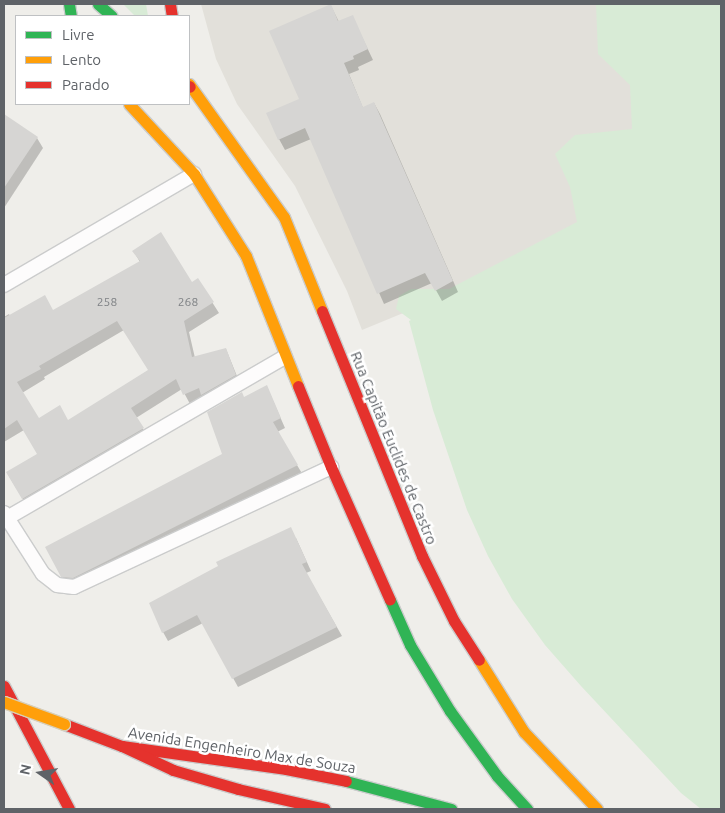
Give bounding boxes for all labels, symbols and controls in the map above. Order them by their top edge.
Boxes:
legend [15,15,190,105]
text: Livre [62,26,95,43]
text: Lento [62,51,101,68]
text: Parado [62,76,109,93]
house number: 258 [97,295,117,309]
house number: 268 [178,295,198,309]
street label: Rua Capitão Euclides de Castro [347,349,441,547]
street label: Avenida Engenheiro Max de Souza [127,723,357,777]
north arrow [15,748,65,798]
text: N [16,763,34,777]

